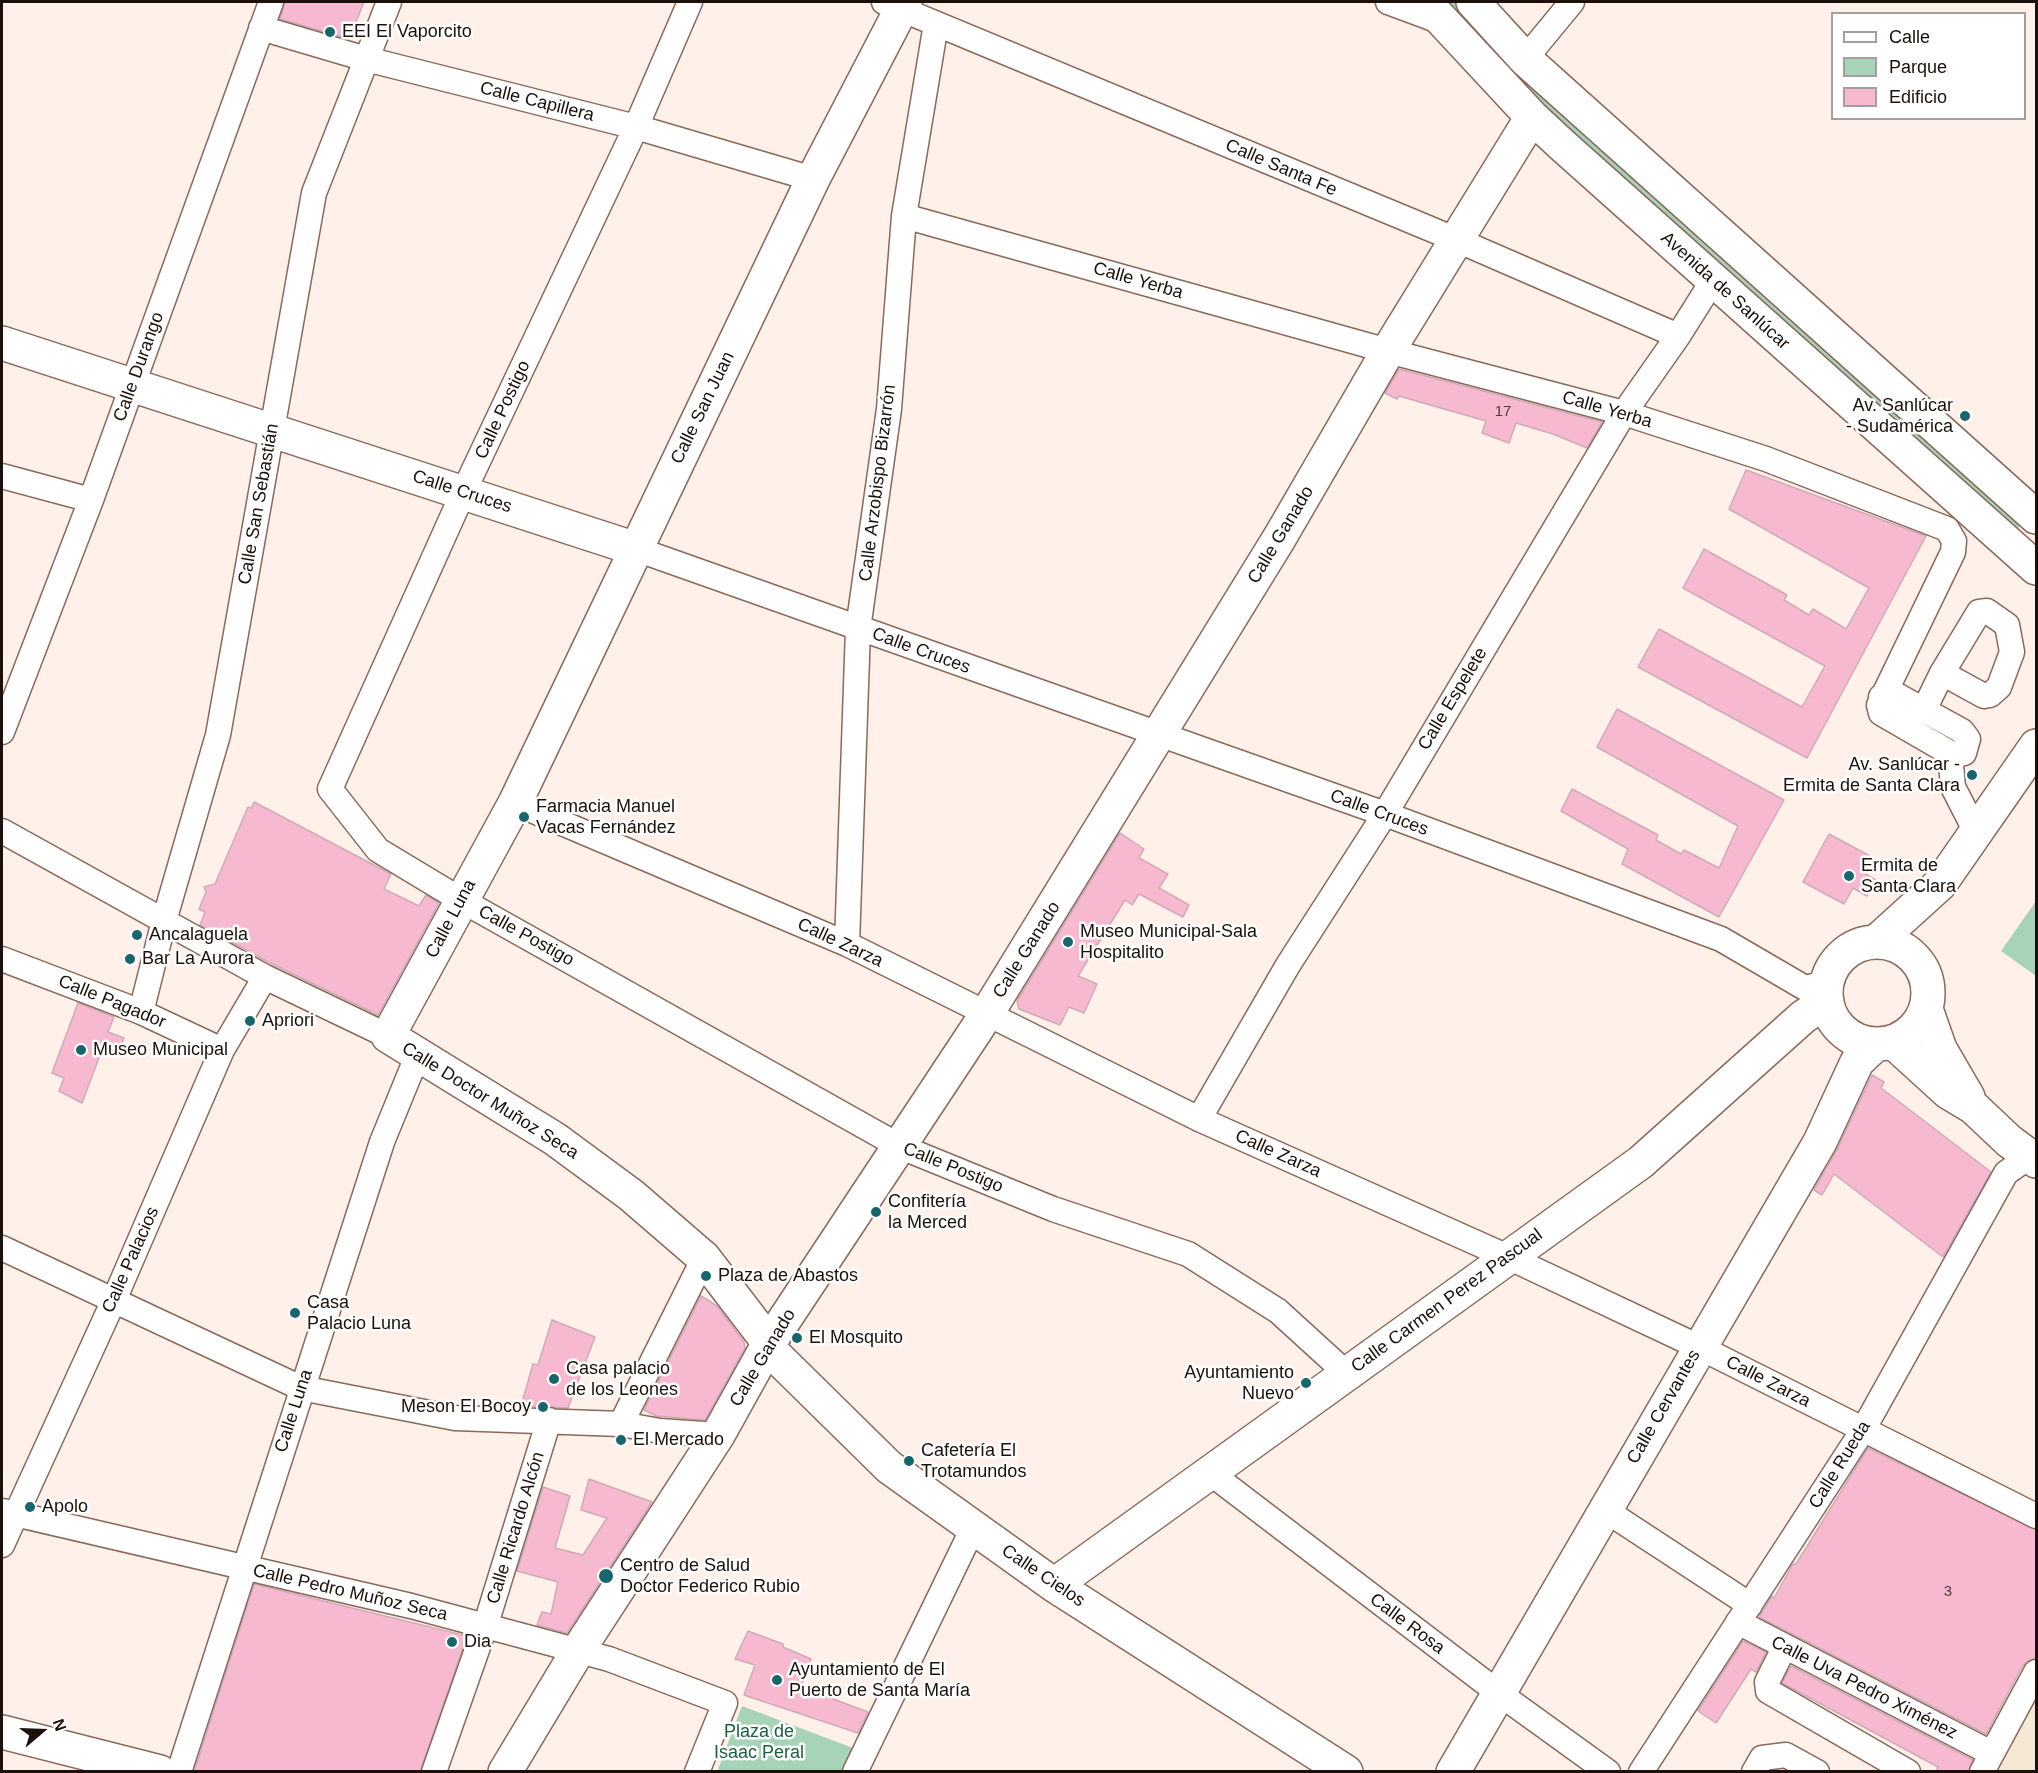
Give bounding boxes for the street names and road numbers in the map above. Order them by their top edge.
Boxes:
street label: Calle Capillera [478,77,596,127]
street label: Calle Santa Fe [1222,135,1340,201]
street label: Avenida de Sanlúcar [1656,228,1794,354]
street label: Calle Yerba [1091,258,1185,304]
street label: Calle Durango [109,309,169,425]
street label: Calle San Juan [667,348,739,468]
street label: Calle Postigo [471,357,535,463]
street label: Calle Arzobispo Bizarrón [855,383,901,583]
street label: Calle Yerba [1560,387,1654,433]
street label: Calle San Sebastián [234,422,284,586]
street label: Calle Cruces [410,466,514,518]
street label: Calle Ganado [1243,482,1319,588]
street label: Calle Cruces [869,623,973,679]
street label: Calle Espelete [1414,644,1492,754]
street label: Calle Cruces [1327,785,1431,841]
street label: Calle Luna [421,876,481,962]
street label: Calle Ganado [989,898,1065,1002]
street label: Calle Postigo [474,901,578,971]
street label: Calle Zarza [794,914,886,972]
street label: Calle Pagador [55,971,169,1033]
street label: Calle Doctor Muñoz Seca [398,1038,582,1164]
street label: Calle Zarza [1232,1125,1324,1183]
street label: Calle Postigo [900,1138,1006,1198]
street label: Calle Palacios [98,1204,164,1316]
street label: Calle Carmen Perez Pascual [1347,1224,1547,1378]
street label: Calle Ganado [725,1305,801,1411]
street label: Calle Cervantes [1623,1346,1705,1468]
street label: Calle Zarza [1722,1351,1814,1413]
street label: Calle Luna [270,1367,318,1455]
street label: Calle Rueda [1805,1417,1875,1513]
street label: Calle Ricardo Alcón [483,1449,549,1607]
street label: Calle Cielos [997,1540,1089,1612]
street label: Calle Pedro Muñoz Seca [251,1560,449,1626]
street label: Calle Rosa [1365,1589,1449,1659]
street label: Calle Uva Pedro Ximénez [1767,1632,1961,1744]

